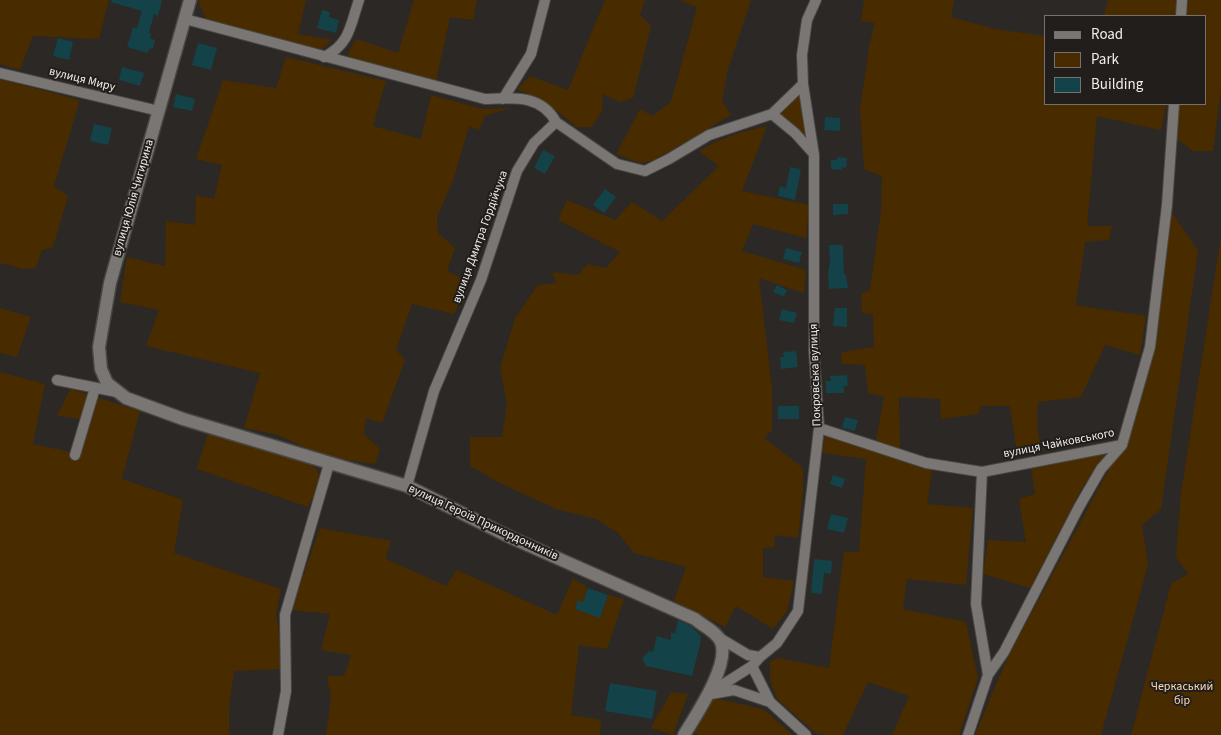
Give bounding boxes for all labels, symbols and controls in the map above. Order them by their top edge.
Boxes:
legend [1044,15,1206,105]
text: Road [1091,24,1123,45]
text: Park [1091,49,1119,70]
street label: вулиця Миру [47,65,117,95]
text: Building [1091,74,1143,95]
street label: вулиця Юлія Чигирина [110,138,158,258]
street label: вулиця Дмитра Гордійчука [450,169,512,305]
street label: Покровська вулиця [807,323,825,427]
street label: вулиця Чайковського [1002,426,1116,462]
street label: вулиця Героїв Прикордонників [406,482,560,564]
park label: Черкаський бір [1151,680,1213,708]

